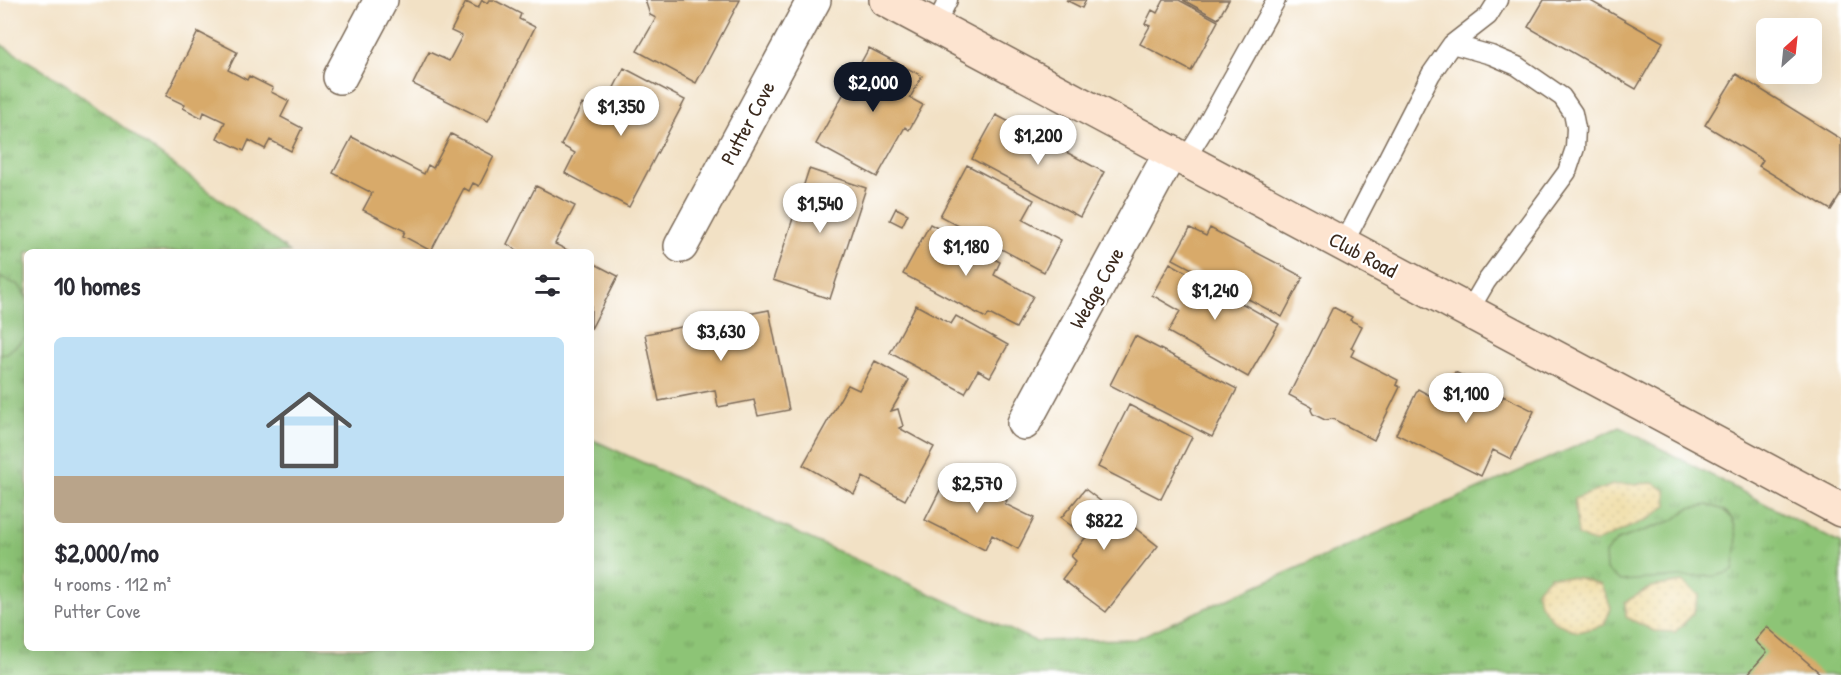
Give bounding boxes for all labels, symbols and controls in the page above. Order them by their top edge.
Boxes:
north arrow [1756,18,1822,84]
map controls [1756,18,1822,84]
pin: $2,000 [824,62,922,113]
text: $2,000 [848,68,898,95]
street label: Putter Cove [713,76,782,170]
pin: $1,350 [572,86,670,137]
text: $1,350 [597,92,645,119]
pin: $1,200 [989,115,1087,166]
text: $1,200 [1014,121,1062,148]
pin: $1,540 [771,183,869,234]
text: $1,540 [797,189,843,216]
street label: Club Road [1324,225,1402,285]
pin: $1,180 [917,226,1015,277]
text: $1,180 [943,232,989,259]
street label: Wedge Cove [1062,242,1131,334]
text: 10 homes [54,268,141,303]
icon: filters [531,269,564,302]
pin: $1,240 [1166,270,1264,321]
text: $1,240 [1191,276,1239,303]
pin: $3,630 [672,311,770,362]
text: $3,630 [696,317,746,344]
pin: $1,100 [1417,373,1515,424]
icon: home [255,376,363,484]
text: $1,100 [1443,379,1489,406]
pin: $2,570 [928,463,1026,514]
text: $2,570 [952,469,1002,496]
pin: $822 [1068,500,1140,551]
text: $822 [1085,506,1123,533]
text: $2,000/mo [54,535,159,570]
text: 4 rooms · 112 m² [54,570,171,597]
text: Putter Cove [54,597,141,624]

